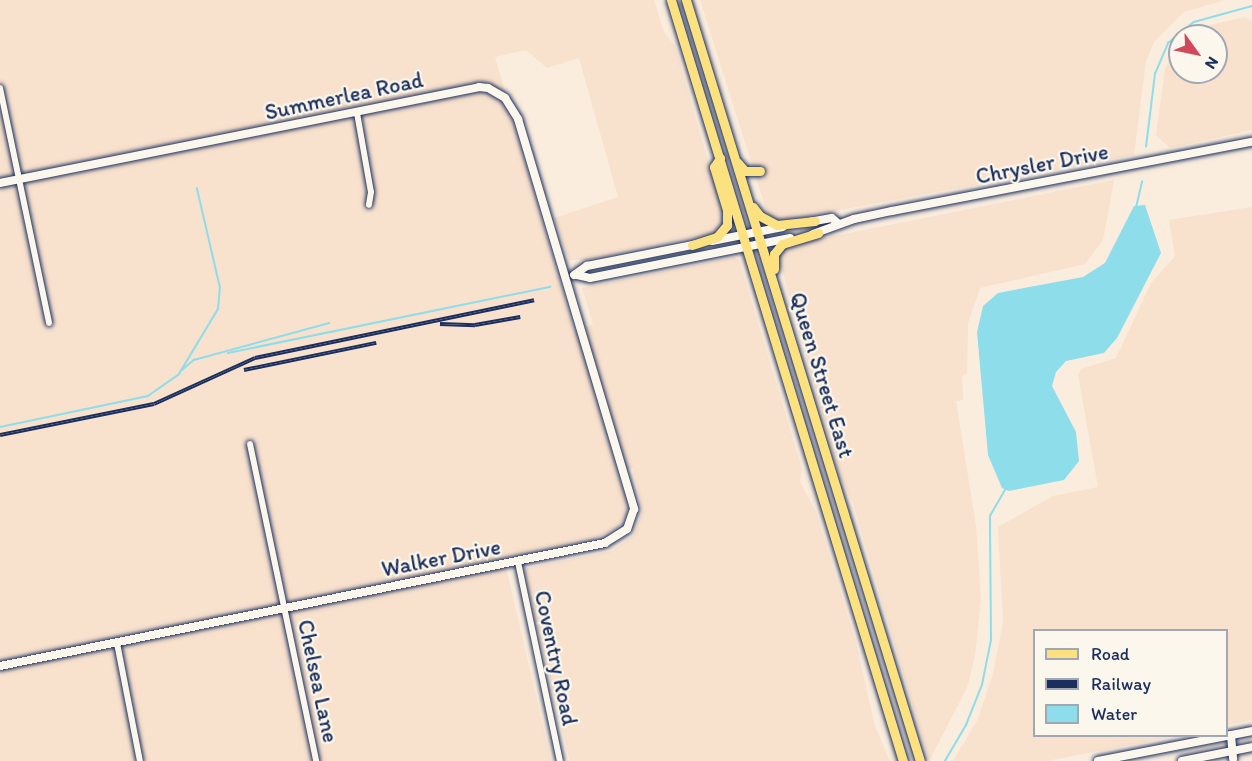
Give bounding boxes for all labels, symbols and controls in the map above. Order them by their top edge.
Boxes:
north arrow [1168,24,1228,84]
text: N [1201,53,1223,73]
street label: Summerlea Road [263,66,425,126]
street label: Chrysler Drive [973,138,1111,190]
street label: Queen Street East [784,289,860,461]
street label: Walker Drive [379,534,503,582]
street label: Coventry Road [529,588,583,728]
street label: Chelsea Lane [292,617,344,745]
legend [1033,629,1228,737]
text: Road [1091,643,1130,665]
text: Railway [1091,673,1151,695]
text: Water [1091,703,1137,725]

